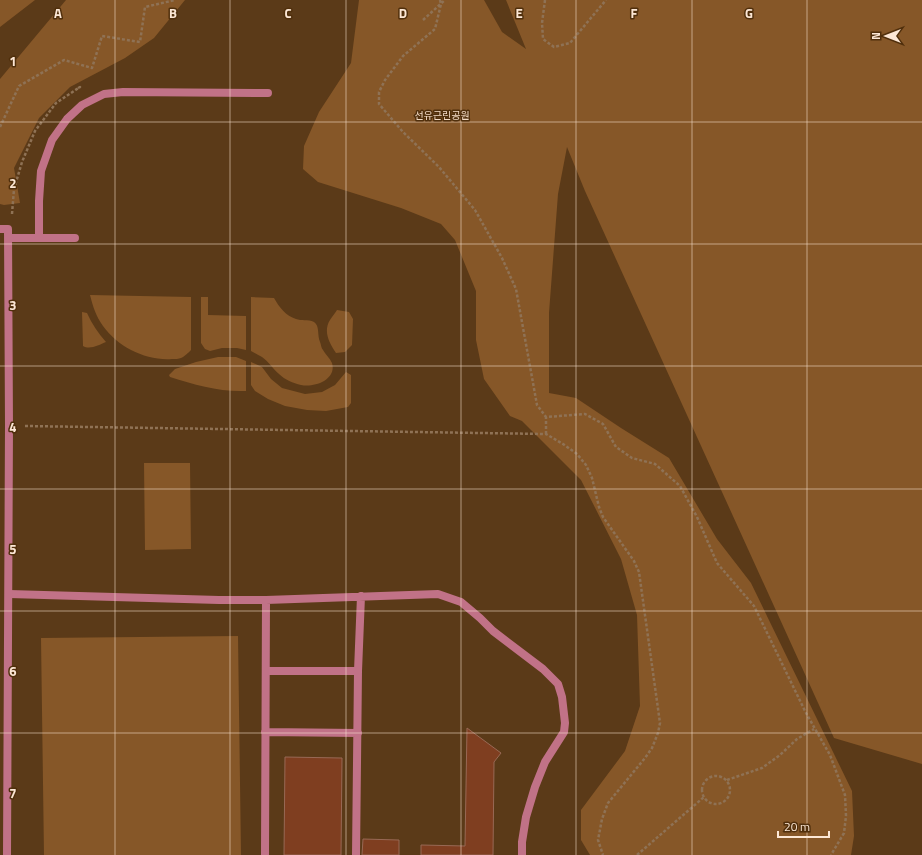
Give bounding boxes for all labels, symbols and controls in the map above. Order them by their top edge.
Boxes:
text: A [54,3,62,23]
text: B [169,3,177,23]
text: C [284,3,292,23]
text: D [399,3,407,23]
text: E [515,3,523,23]
text: F [631,3,638,23]
text: G [745,3,753,23]
north arrow [866,16,906,56]
text: N [868,32,884,40]
text: 1 [9,51,17,71]
park label: 선유근린공원 [414,108,470,123]
text: 2 [9,173,17,193]
text: 3 [9,295,17,315]
text: 4 [9,417,17,437]
text: 5 [9,539,17,559]
text: 6 [9,661,17,681]
text: 7 [9,783,17,803]
scale bar [778,813,829,839]
text: 20 m [784,817,810,836]

